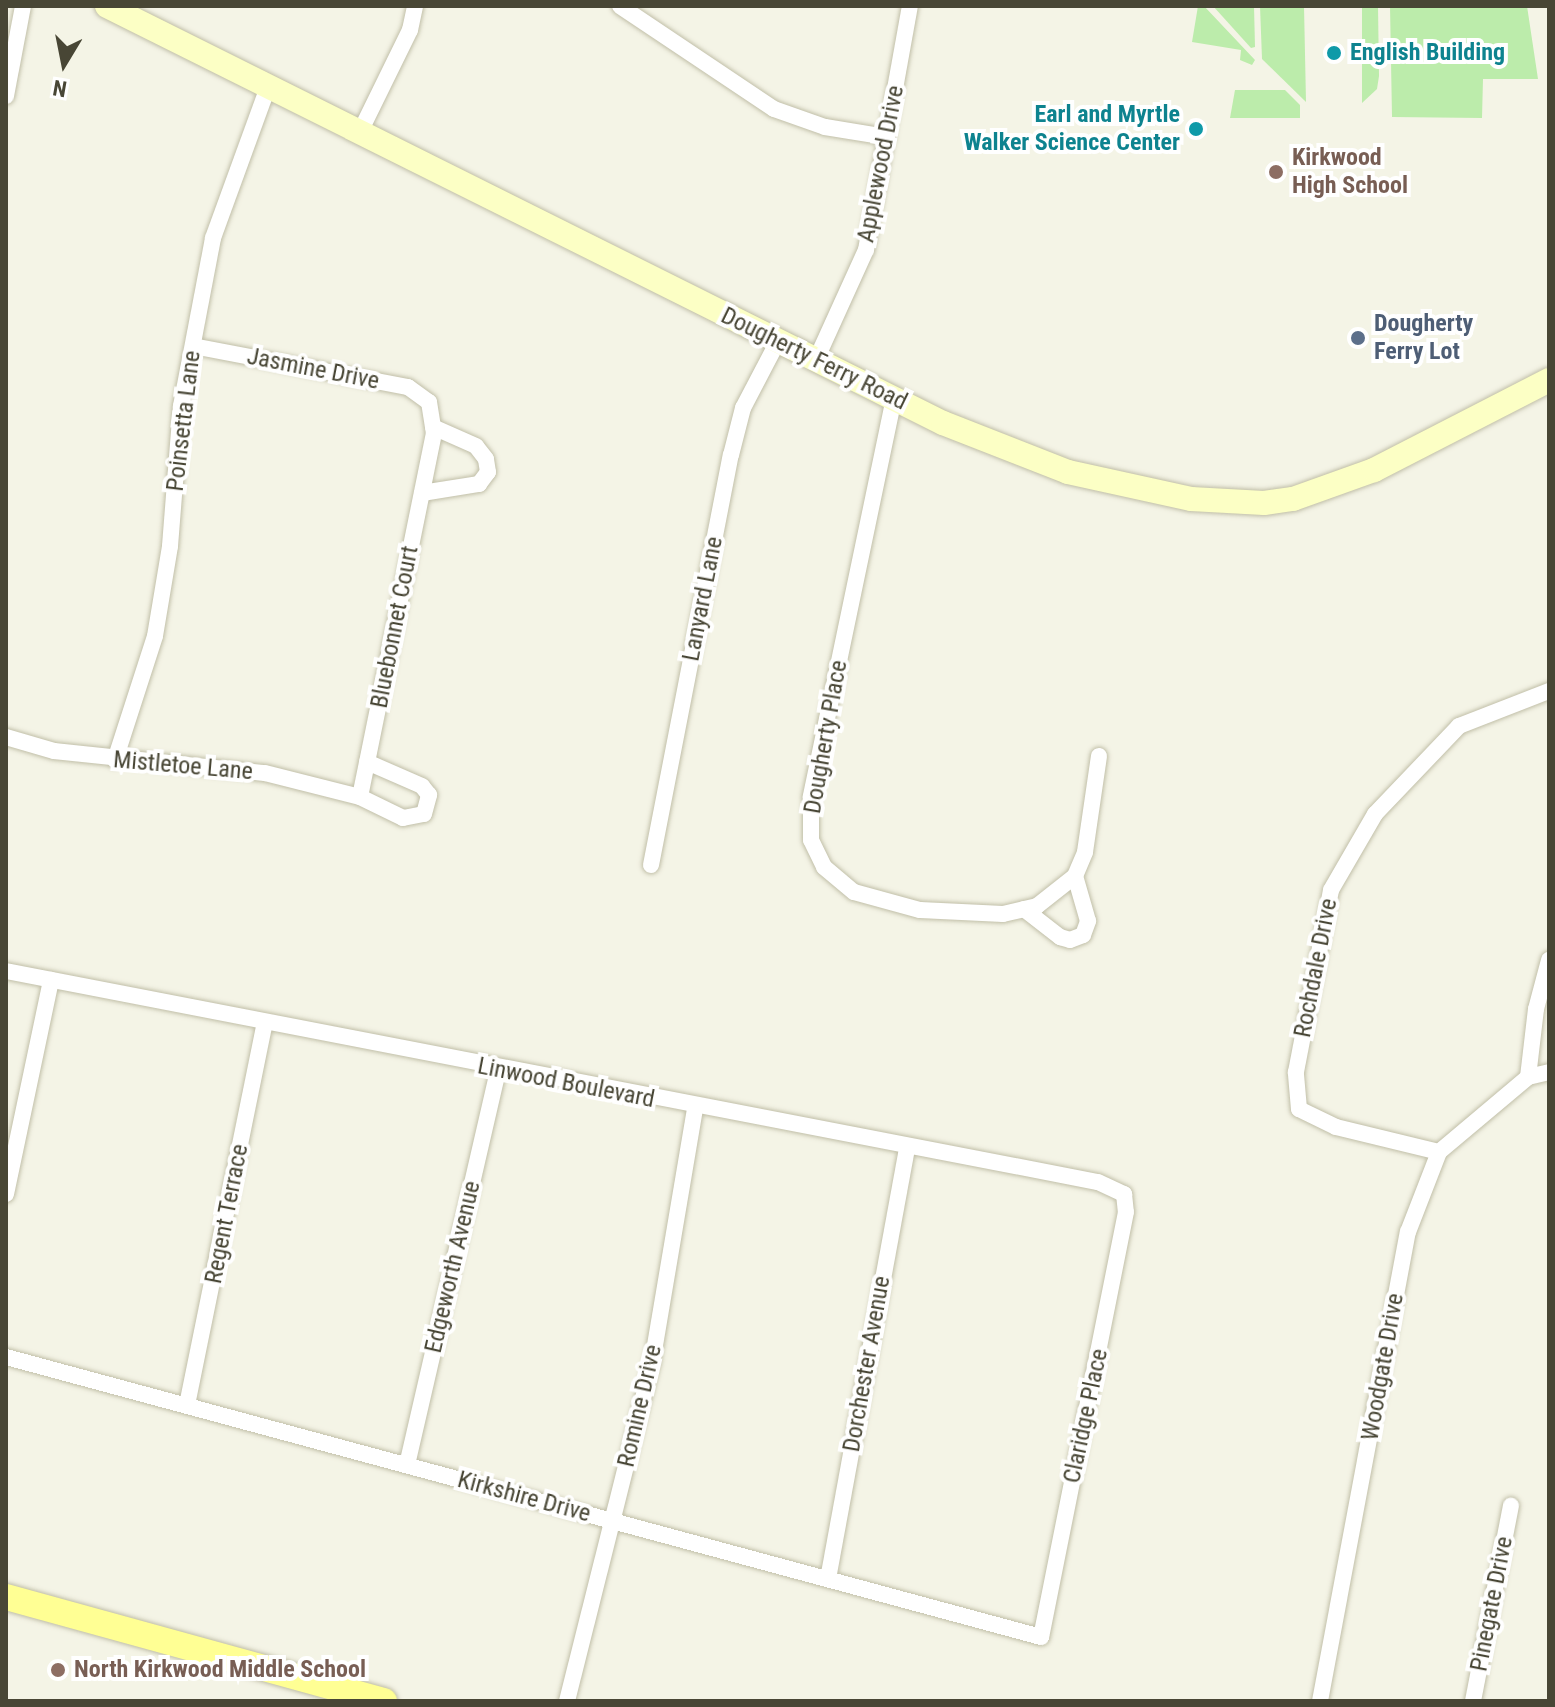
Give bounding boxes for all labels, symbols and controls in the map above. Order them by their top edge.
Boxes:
north arrow [24,24,104,104]
place label: English Building [1350,39,1505,67]
marker: English Building [1325,44,1343,62]
text: N [51,75,69,102]
street label: Applewood Drive [852,83,910,245]
place label: Earl and Myrtle Walker Science Center [964,101,1180,157]
marker: Earl and Myrtle Walker Science Center [1187,120,1205,138]
place label: Kirkwood High School [1292,144,1408,200]
marker: Kirkwood High School [1267,163,1285,181]
street label: Dougherty Ferry Road [716,301,912,417]
place label: Dougherty Ferry Lot [1374,310,1473,366]
marker: Dougherty Ferry Lot [1349,329,1367,347]
street label: Jasmine Drive [245,342,381,396]
street label: Poinsetta Lane [161,349,207,493]
street label: Lanyard Lane [677,534,729,664]
street label: Bluebonnet Court [365,543,425,711]
street label: Dougherty Place [798,658,854,816]
street label: Mistletoe Lane [112,746,254,786]
street label: Rochdale Drive [1288,896,1344,1040]
street label: Linwood Boulevard [475,1052,657,1114]
street label: Regent Terrace [199,1142,255,1286]
street label: Edgeworth Avenue [419,1178,487,1356]
street label: Dorchester Avenue [837,1274,897,1454]
street label: Woodgate Drive [1356,1291,1410,1443]
street label: Romine Drive [612,1342,668,1470]
street label: Claridge Place [1058,1346,1114,1486]
street label: Kirkshire Drive [454,1465,594,1529]
street label: Pinegate Drive [1465,1534,1519,1674]
place label: North Kirkwood Middle School [74,1656,366,1684]
marker: North Kirkwood Middle School [49,1661,67,1679]

